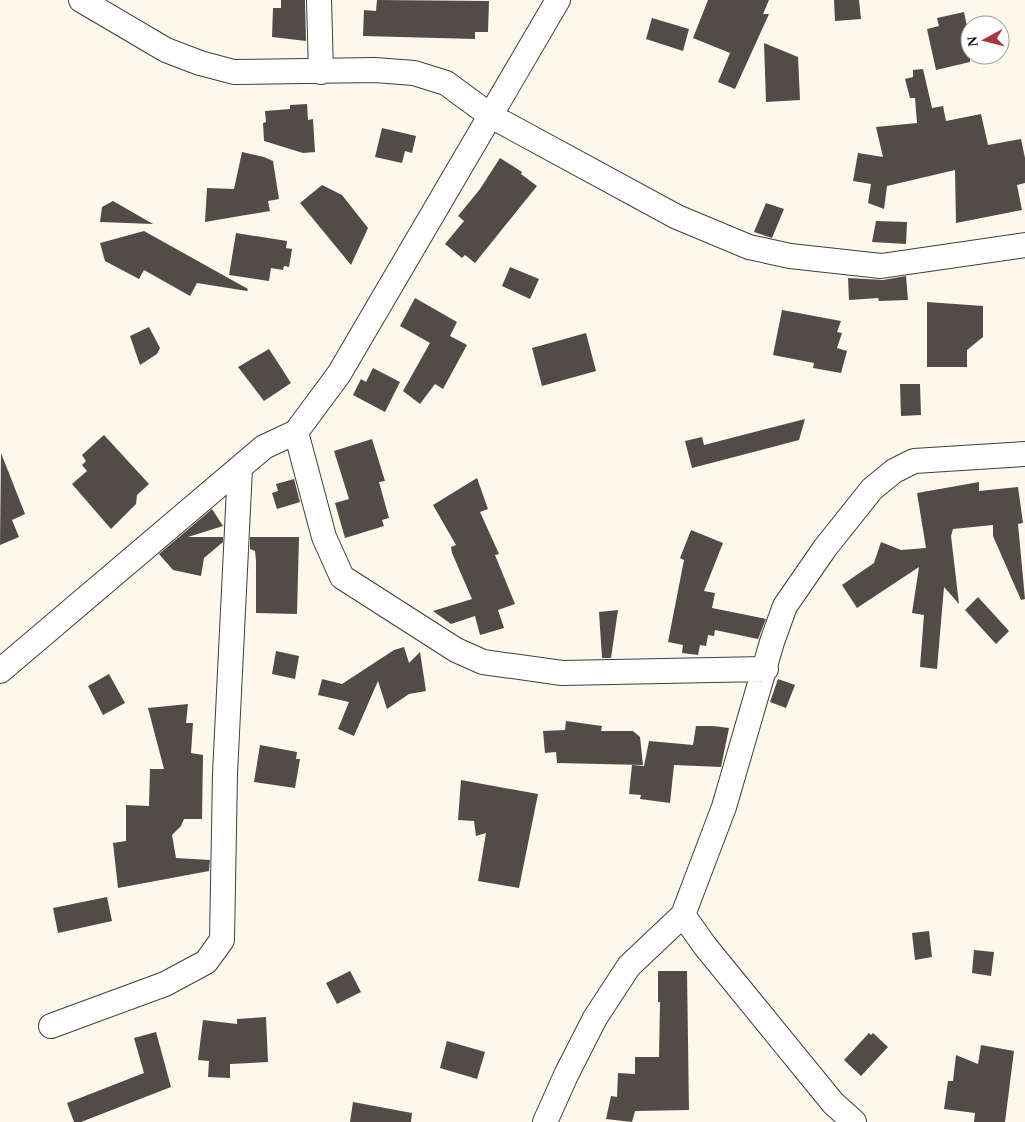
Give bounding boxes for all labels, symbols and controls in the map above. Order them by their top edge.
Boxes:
north arrow [960,15,1010,65]
text: N [965,36,981,47]

